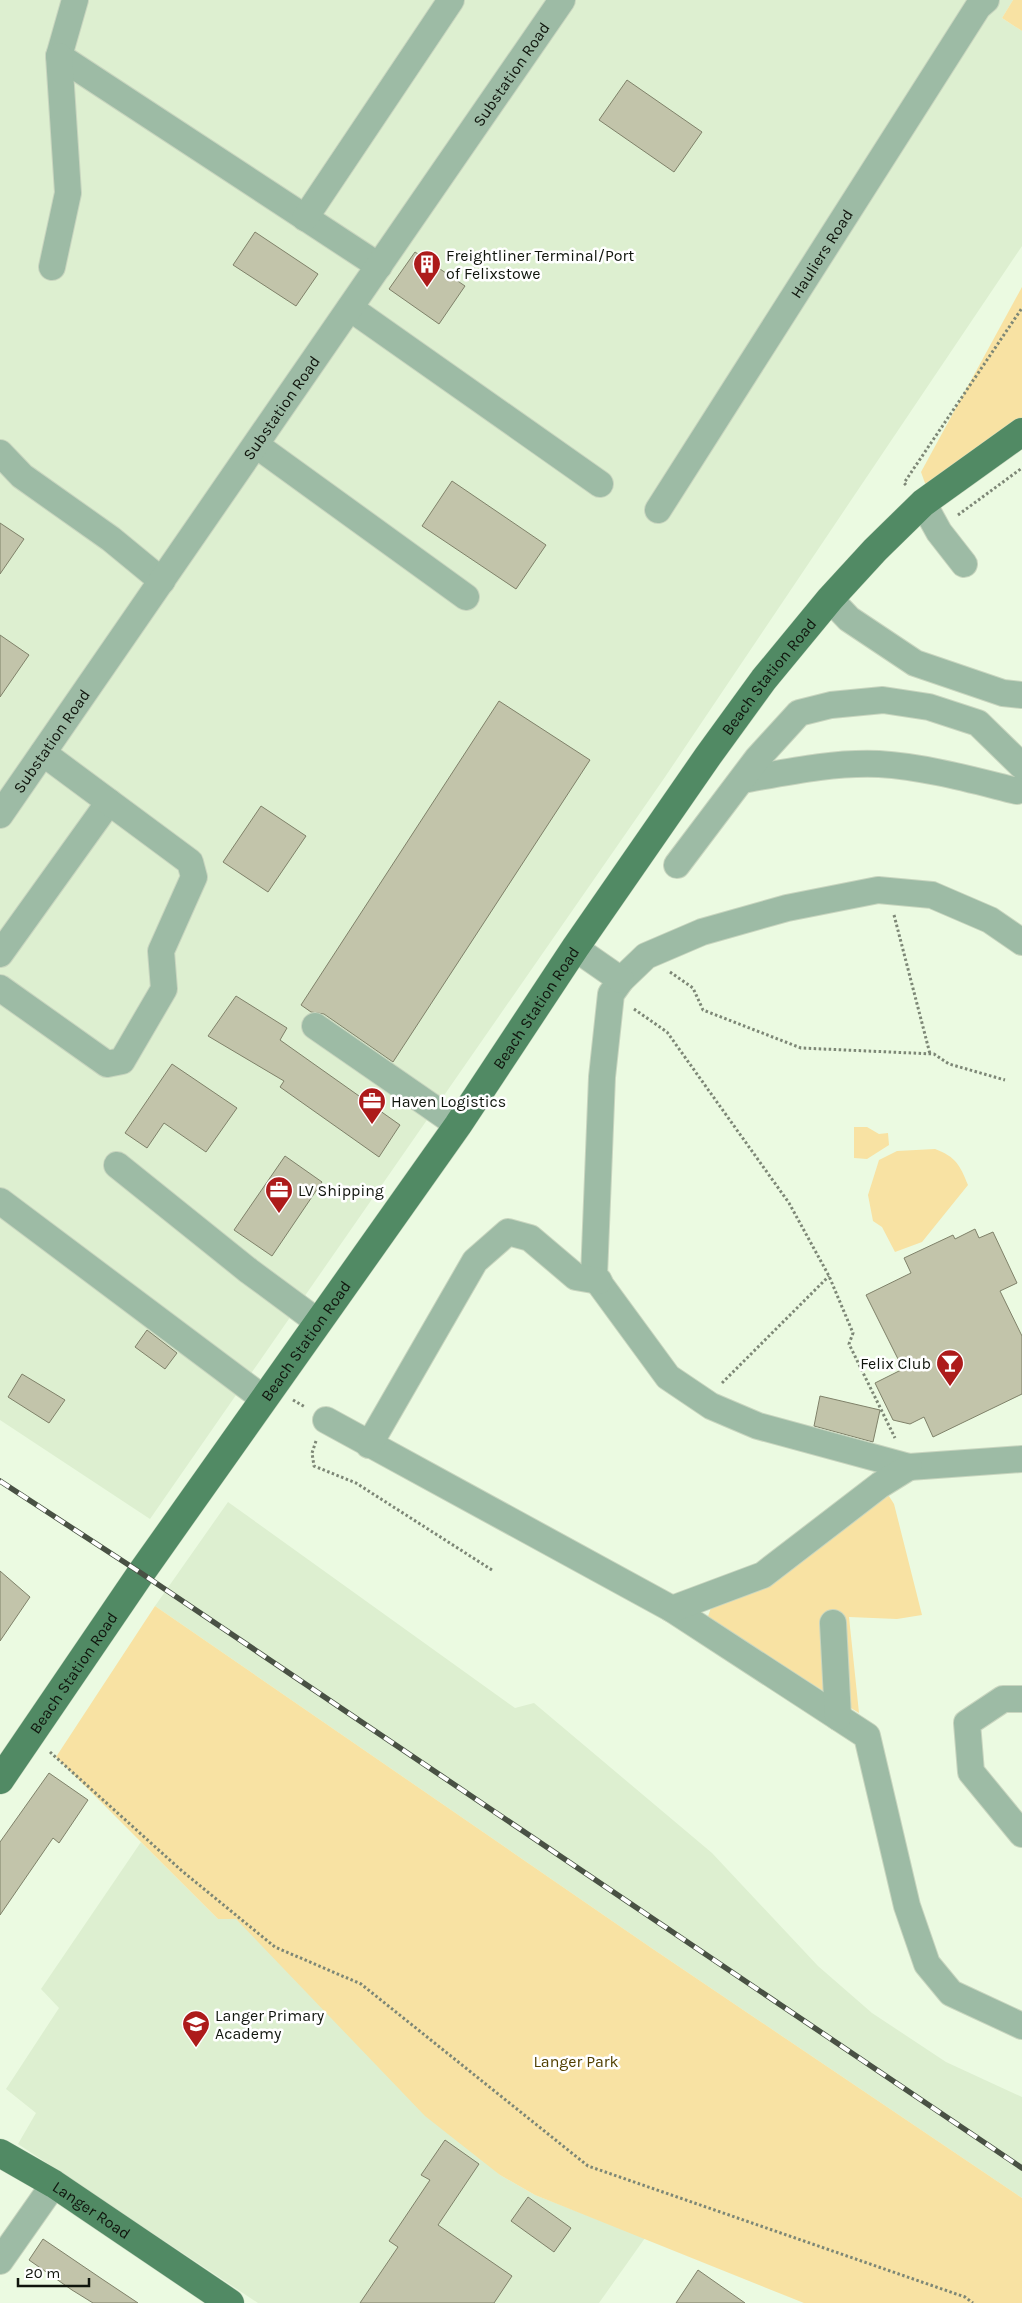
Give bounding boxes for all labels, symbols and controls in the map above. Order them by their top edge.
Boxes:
street label: Substation Road [469,19,554,130]
street label: Hauliers Road [786,206,857,302]
place label: Freightliner Terminal/Port of Felixstowe [446,246,634,283]
building icon: Freightliner Terminal/Port of Felixstowe [412,249,442,288]
street label: Substation Road [239,352,324,463]
street label: Beach Station Road [717,614,820,739]
street label: Substation Road [9,686,94,797]
street label: Beach Station Road [489,943,583,1073]
office icon: Haven Logistics [357,1086,387,1125]
place label: Haven Logistics [391,1092,506,1111]
office icon: LV Shipping [264,1175,294,1214]
place label: LV Shipping [298,1181,384,1200]
street label: Beach Station Road [257,1277,355,1405]
bar icon: Felix Club [935,1348,965,1387]
place label: Felix Club [860,1354,931,1373]
street label: Beach Station Road [25,1608,122,1737]
place label: Langer Primary Academy [215,2006,325,2043]
school or university icon: Langer Primary Academy [181,2009,211,2048]
park label: Langer Park [533,2052,619,2071]
street label: Langer Road [49,2177,134,2243]
scale bar [18,2256,89,2288]
text: 20 m [25,2264,60,2282]

